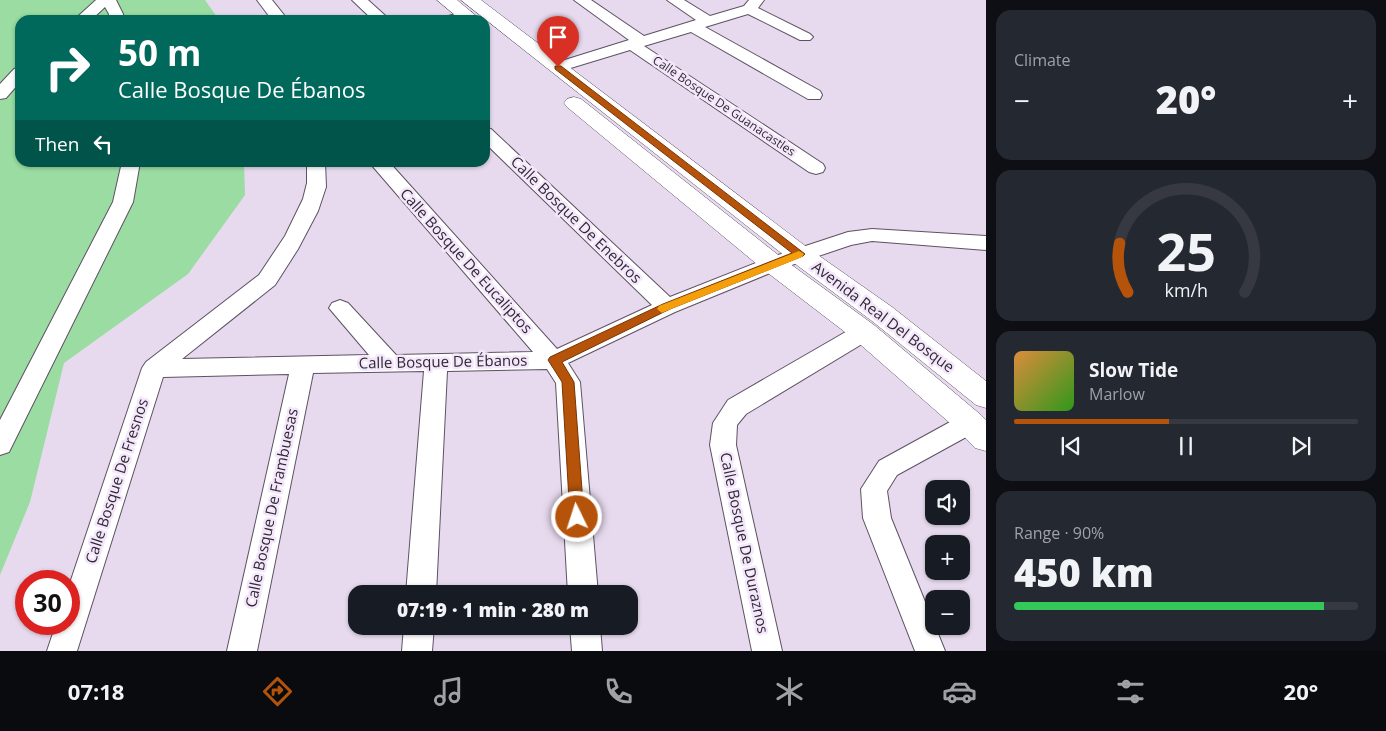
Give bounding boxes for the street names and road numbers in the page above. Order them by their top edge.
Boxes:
street label: Calle Bosque De Guanacastles [650,51,799,160]
street label: Calle Bosque De Enebros [507,151,647,287]
street label: Calle Bosque De Eucaliptos [396,183,537,337]
street label: Avenida Real Del Bosque [808,256,959,376]
street label: Calle Bosque De Ébanos [358,350,527,372]
street label: Calle Bosque De Fresnos [80,396,152,566]
street label: Calle Bosque De Frambuesas [240,406,302,609]
street label: Calle Bosque De Duraznos [716,451,774,635]

